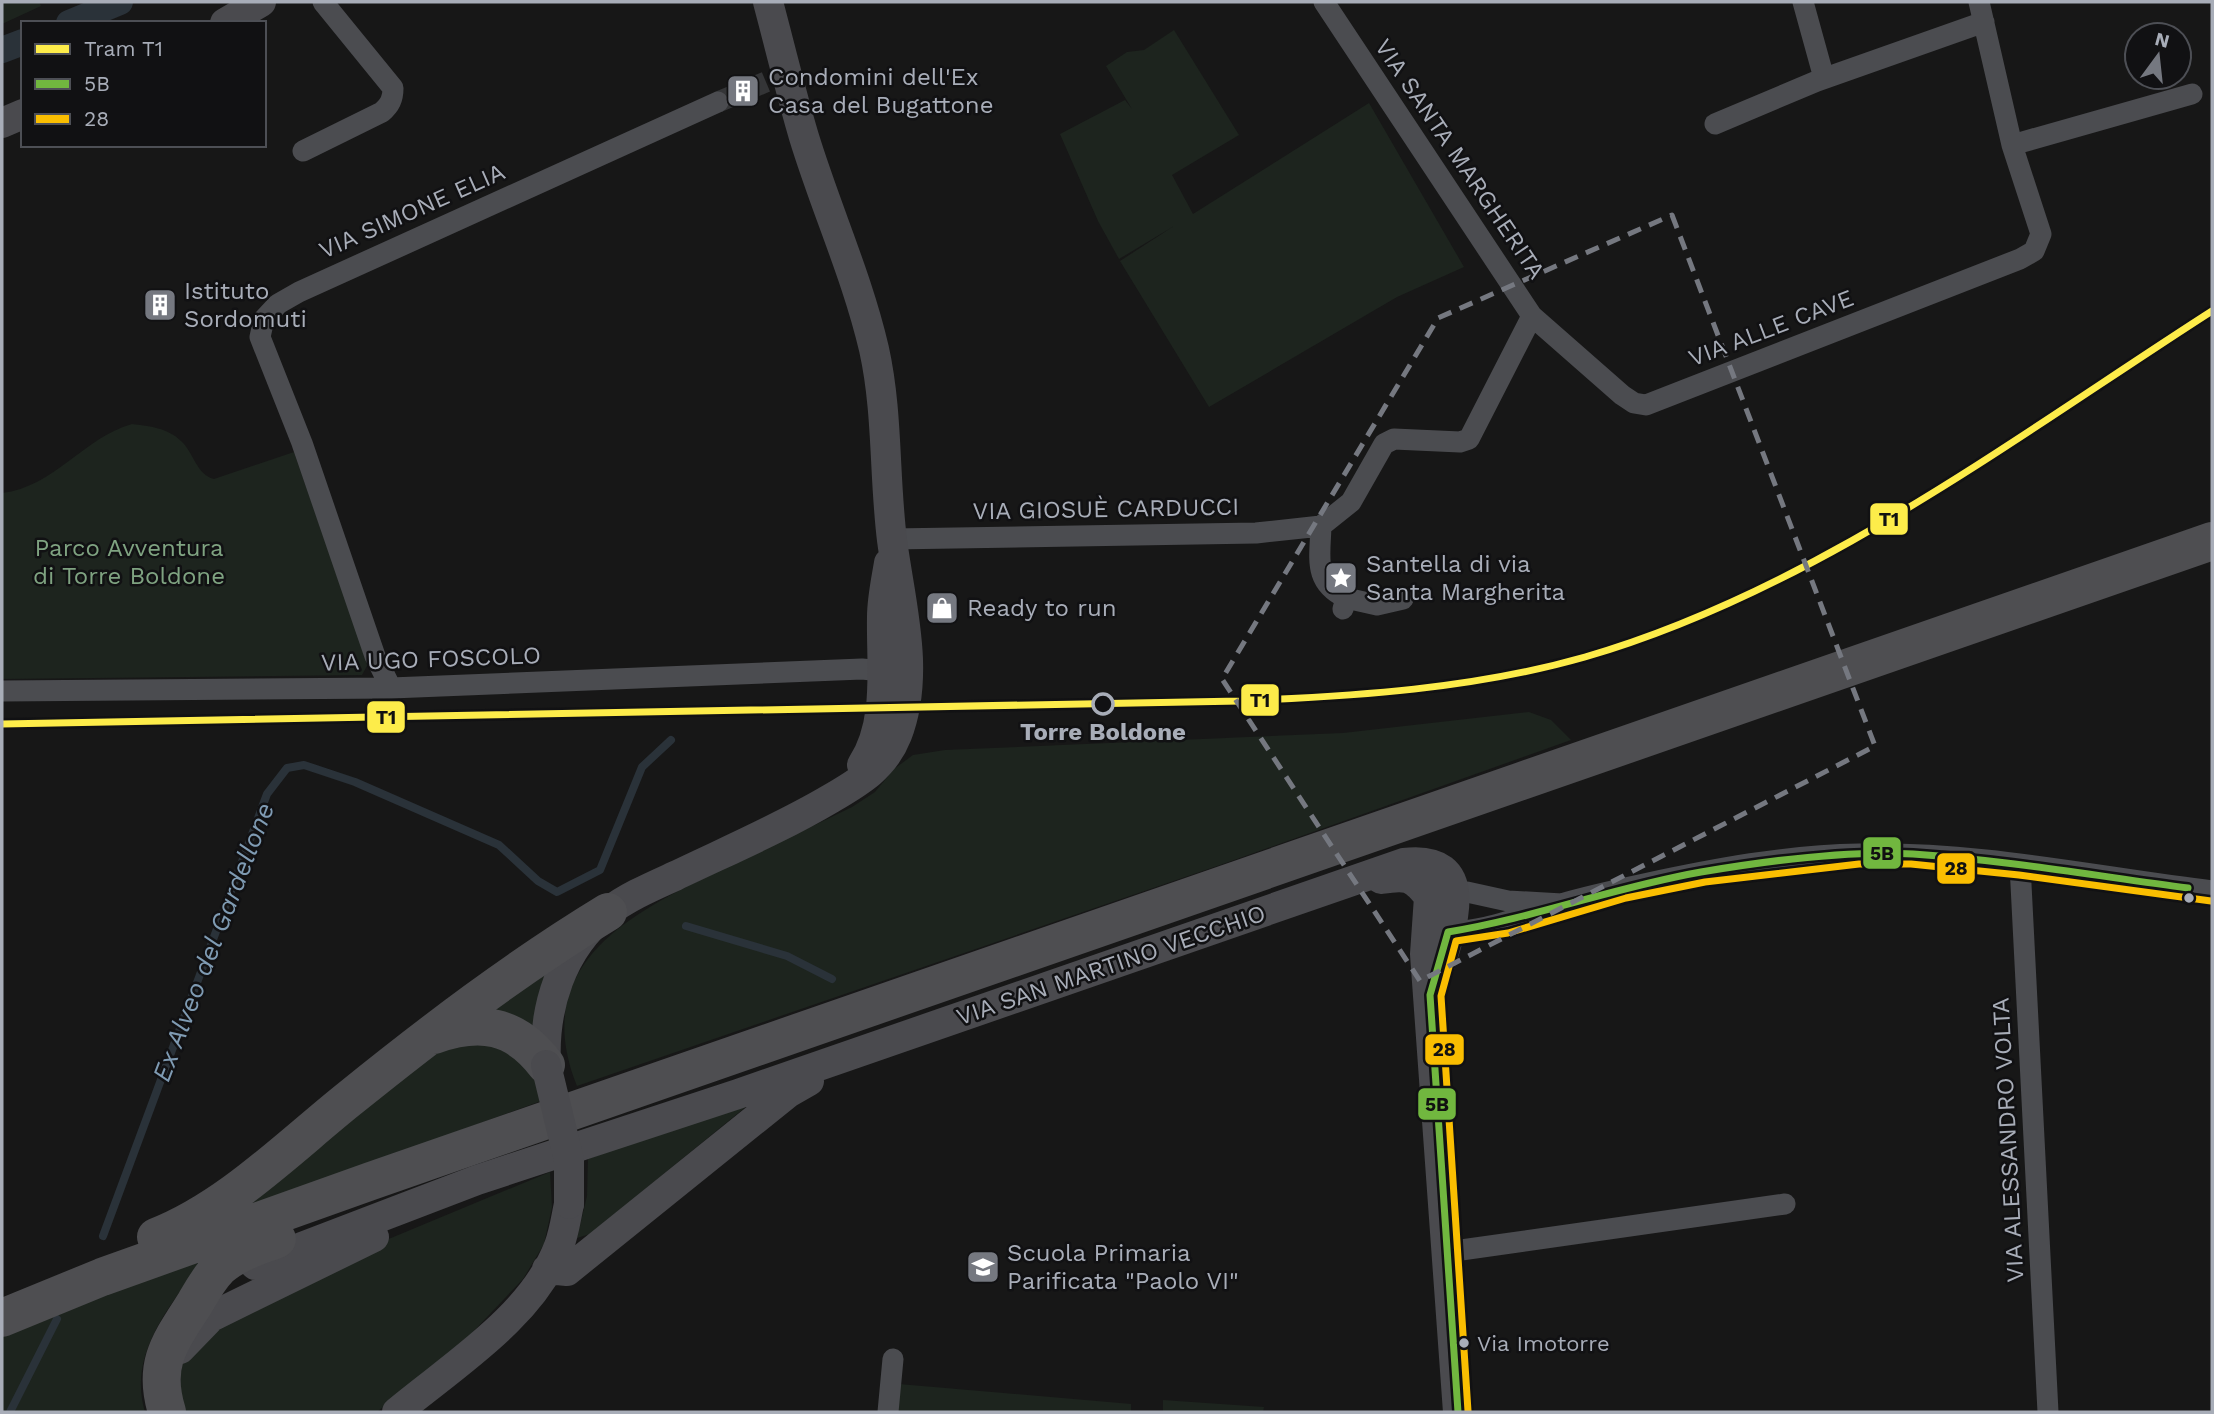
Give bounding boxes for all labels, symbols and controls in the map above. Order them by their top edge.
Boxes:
legend [21,21,266,147]
north arrow [2123,21,2193,91]
text: N [2152,27,2172,53]
street label: VIA SANTA MARGHERITA [1369,34,1551,284]
text: Tram T1 [84,36,163,61]
place label: Condomini dell'Ex Casa del Bugattone [768,63,994,119]
text: 5B [84,71,110,96]
building icon: Condomini dell'Ex Casa del Bugattone [724,72,762,110]
text: 28 [84,106,109,131]
street label: VIA SIMONE ELIA [315,157,509,265]
place label: Istituto Sordomuti [184,277,307,333]
street label: VIA ALLE CAVE [1685,284,1857,372]
building icon: Istituto Sordomuti [141,286,179,324]
street label: VIA GIOSUÈ CARDUCCI [972,493,1240,525]
line badge: T1 [1869,502,1909,536]
text: T1 [1879,508,1899,531]
park label: Parco Avventura di Torre Boldone [33,534,225,590]
place label: Santella di via Santa Margherita [1366,550,1565,606]
place icon: Santella di via Santa Margherita [1322,559,1360,597]
shop icon: Ready to run [923,589,961,627]
place label: Ready to run [967,594,1117,622]
street label: VIA UGO FOSCOLO [321,641,541,677]
line badge: T1 [1240,683,1280,717]
text: T1 [1250,689,1270,712]
marker: Torre Boldone [1092,693,1114,715]
line badge: T1 [366,700,406,734]
text: T1 [376,706,396,729]
place label: Torre Boldone [1020,718,1186,746]
water label: Ex Alveo del Gardellone [146,798,280,1086]
line badge: 5B [1862,836,1902,870]
text: 5B [1870,842,1894,865]
line badge: 28 [1936,852,1976,885]
text: 28 [1944,857,1968,880]
unlabelled marker [2182,891,2196,905]
street label: VIA SAN MARTINO VECCHIO [953,899,1269,1031]
street label: VIA ALESSANDRO VOLTA [1987,997,2029,1283]
line badge: 28 [1424,1033,1465,1066]
text: 28 [1432,1038,1456,1061]
line badge: 5B [1417,1087,1457,1121]
text: 5B [1425,1093,1449,1116]
place label: Scuola Primaria Parificata "Paolo VI" [1007,1239,1239,1295]
school or university icon: Scuola Primaria Parificata "Paolo VI" [964,1248,1002,1286]
place label: Via Imotorre [1477,1331,1610,1356]
marker: Via Imotorre [1457,1336,1471,1350]

